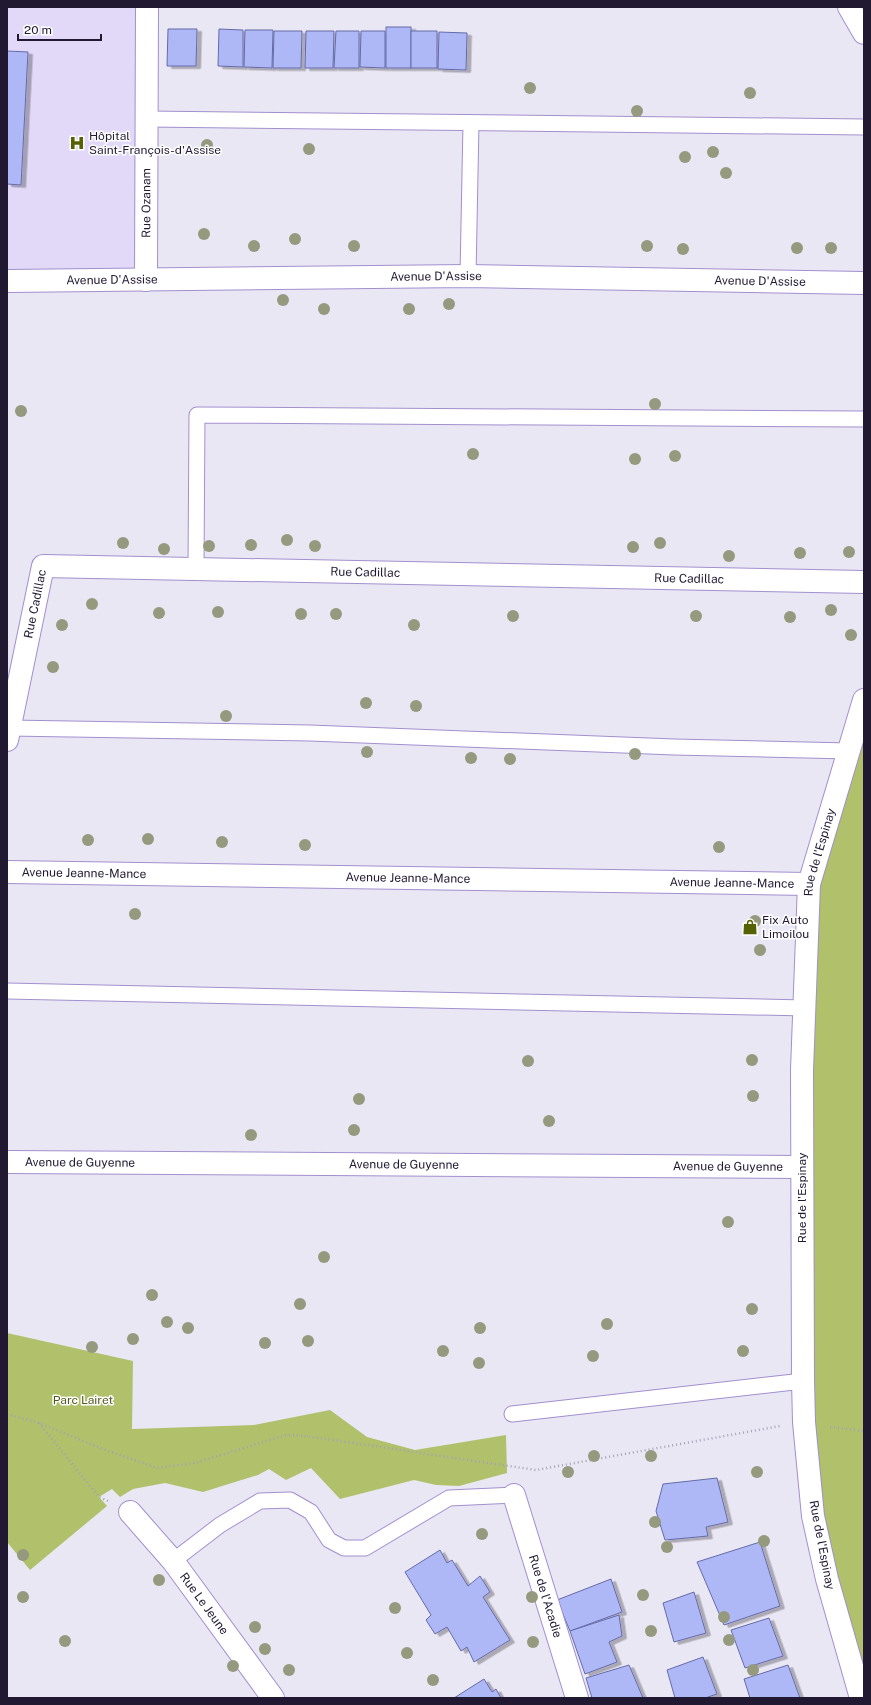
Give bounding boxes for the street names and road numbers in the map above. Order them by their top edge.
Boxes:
street label: Rue Ozanam [139,168,153,238]
street label: Avenue D'Assise [390,269,482,284]
street label: Avenue D'Assise [66,272,158,287]
street label: Avenue D'Assise [714,273,806,289]
street label: Rue Cadillac [330,565,400,580]
street label: Rue Cadillac [21,568,49,640]
street label: Rue Cadillac [654,571,724,586]
street label: Rue de l'Espinay [802,806,838,897]
street label: Avenue Jeanne-Mance [21,865,147,881]
street label: Avenue Jeanne-Mance [345,870,471,886]
street label: Avenue Jeanne-Mance [669,875,795,891]
street label: Rue de l'Espinay [795,1152,809,1243]
street label: Avenue de Guyenne [25,1155,135,1170]
street label: Avenue de Guyenne [349,1157,459,1172]
street label: Avenue de Guyenne [673,1159,783,1174]
street label: Rue de l'Espinay [806,1499,838,1591]
street label: Rue de l'Acadie [526,1553,565,1640]
street label: Rue Le Jeune [177,1570,231,1638]

